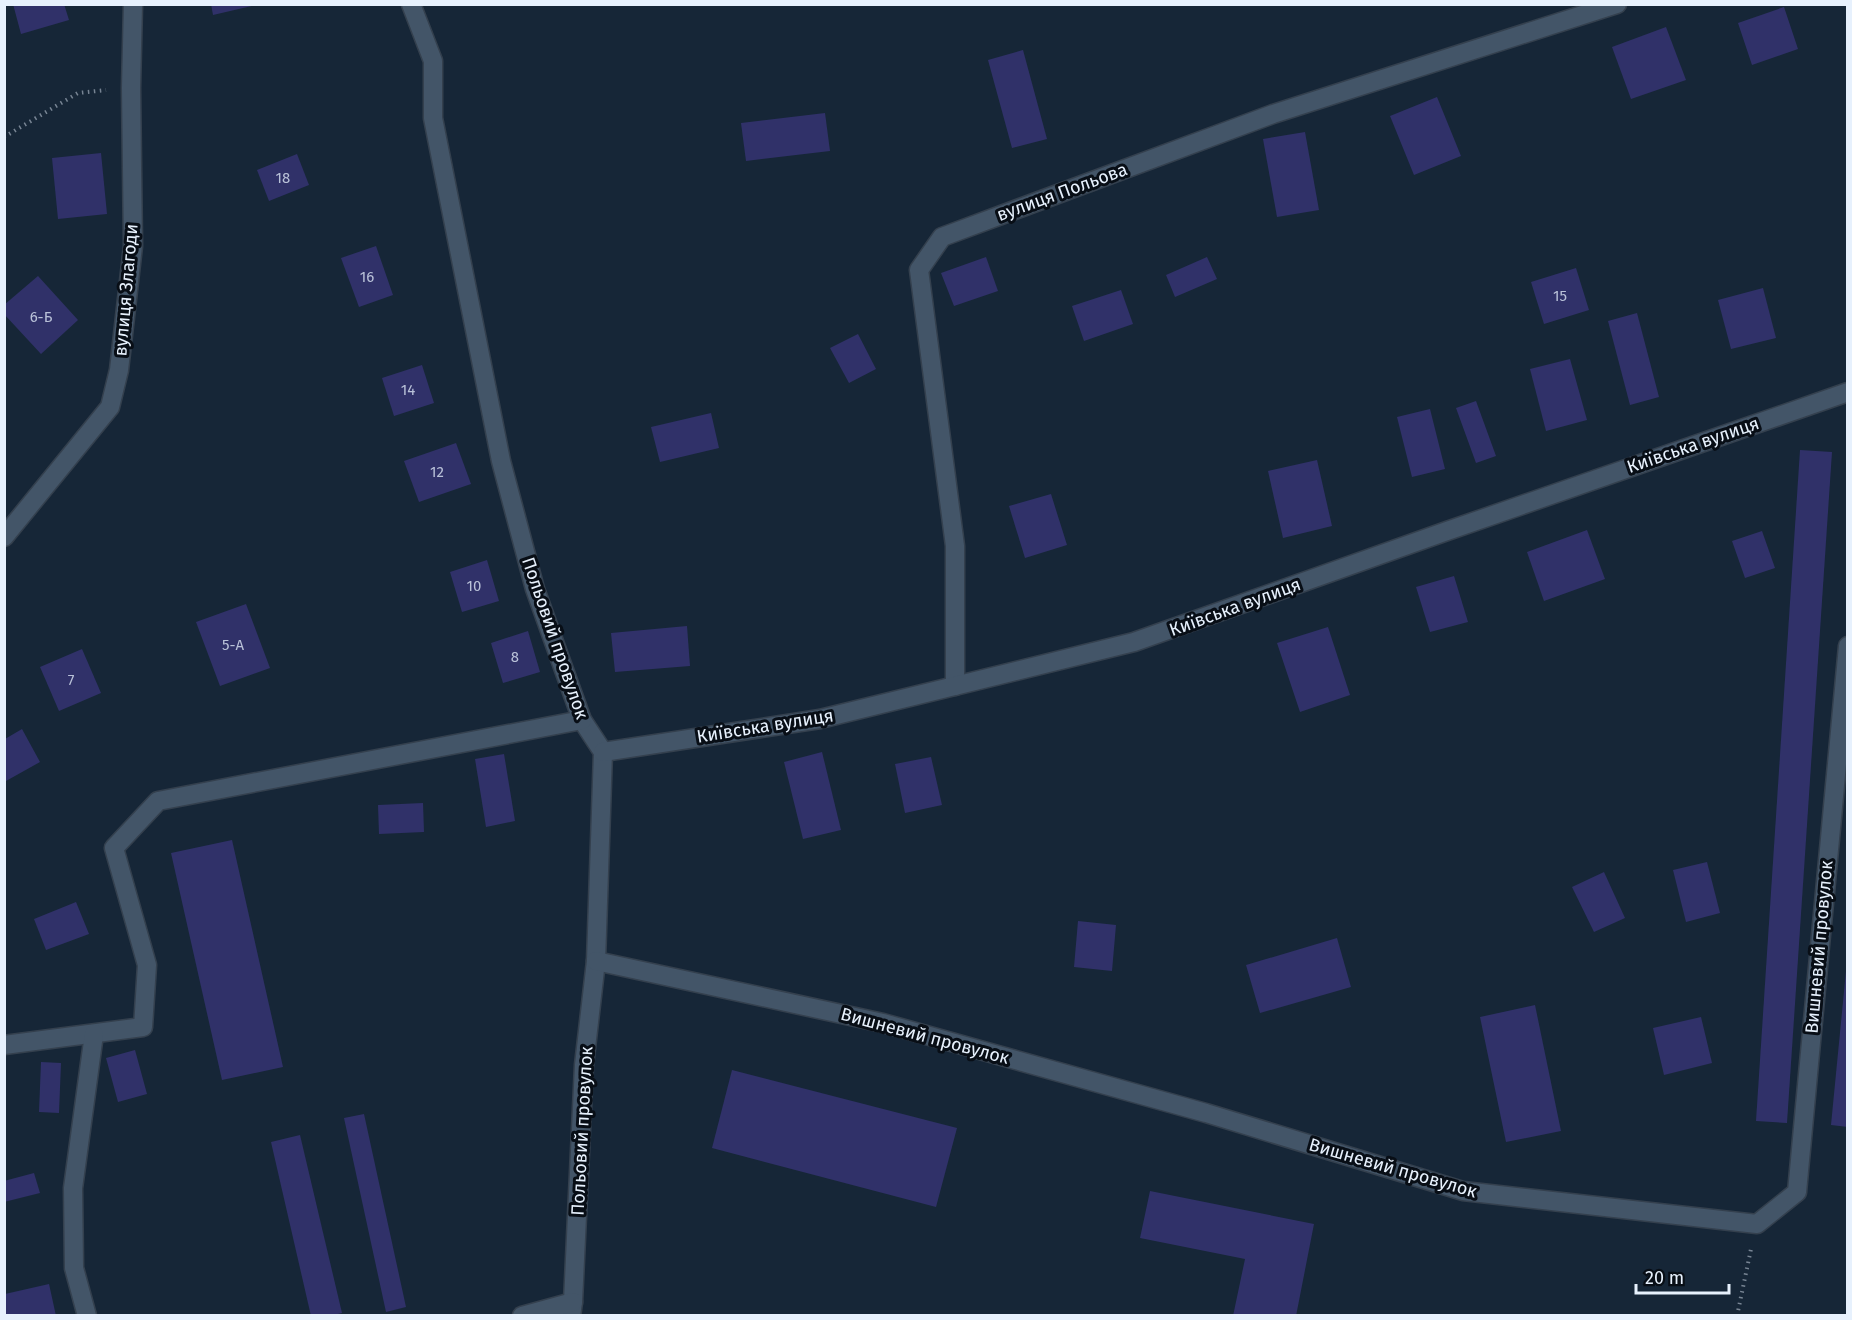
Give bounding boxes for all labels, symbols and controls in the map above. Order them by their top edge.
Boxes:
street label: вулиця Польова [994,158,1130,226]
house number: 18 [276,169,290,187]
street label: вулиця Злагоди [109,223,143,357]
house number: 16 [360,268,374,286]
house number: 15 [1553,287,1567,305]
house number: 6-Б [30,308,53,326]
house number: 14 [401,381,415,399]
street label: Київська вулиця [1624,412,1762,478]
house number: 12 [430,463,444,481]
street label: Польовий провулок [517,554,593,722]
street label: Київська вулиця [1166,573,1304,641]
house number: 10 [467,577,481,595]
house number: 5-А [222,636,244,654]
house number: 8 [511,648,519,666]
house number: 7 [68,671,75,689]
street label: Київська вулиця [695,704,835,748]
street label: Вишневий провулок [1800,859,1838,1034]
street label: Вишневий провулок [838,1003,1012,1069]
street label: Польовий провулок [567,1045,597,1216]
street label: Вишневий провулок [1306,1133,1480,1203]
scale bar [1636,1257,1729,1295]
text: 20 m [1645,1267,1684,1289]

